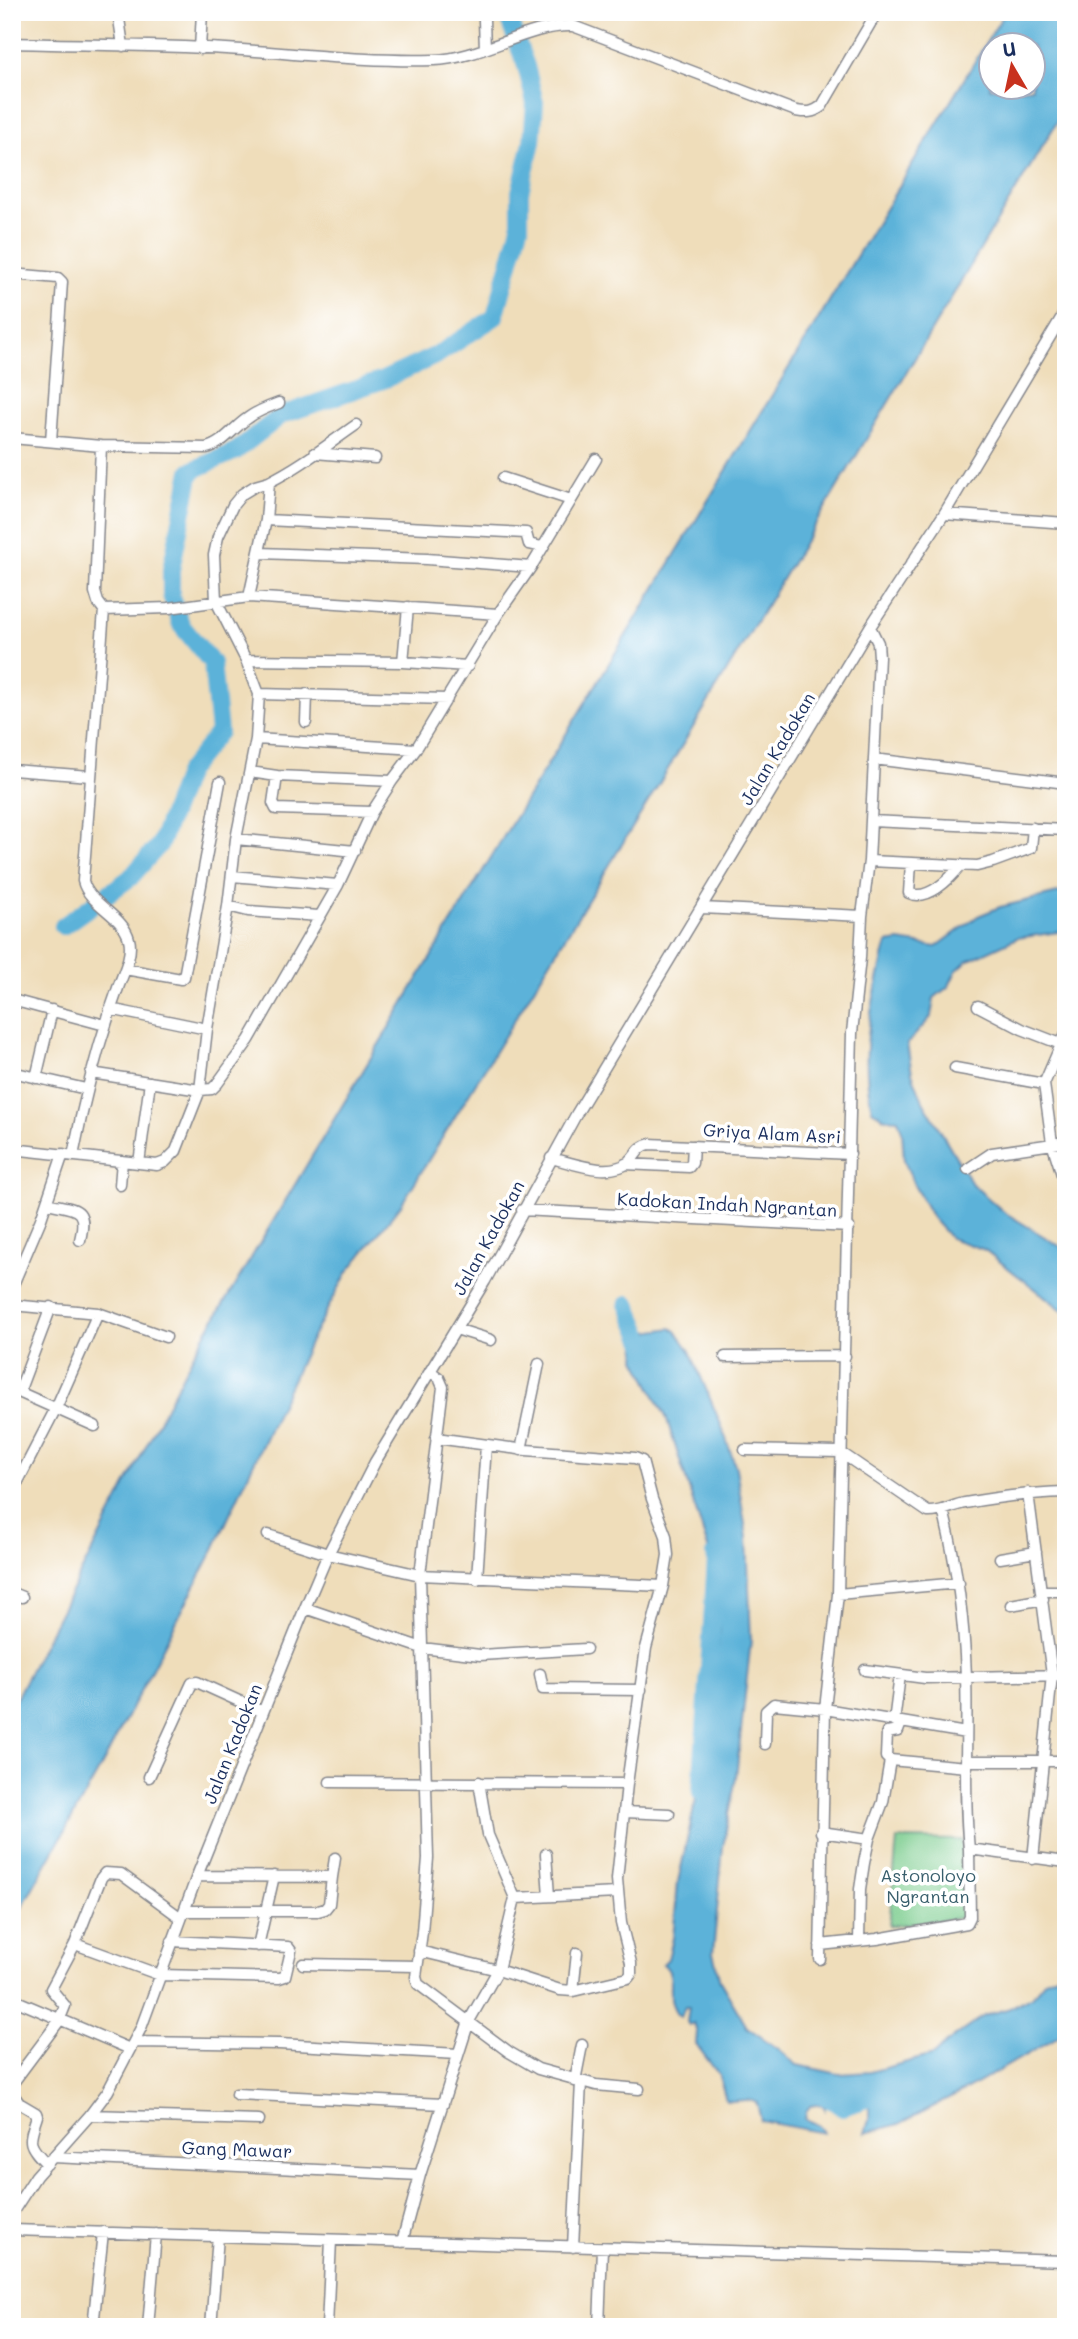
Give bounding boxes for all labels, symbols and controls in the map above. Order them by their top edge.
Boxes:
north arrow [976,32,1046,102]
text: U [1001,35,1018,62]
street label: Jalan Kadokan [734,688,820,809]
street label: Griya Alam Asri [702,1117,842,1149]
street label: Jalan Kadokan [447,1176,530,1299]
street label: Kadokan Indah Ngrantan [616,1186,838,1222]
street label: Jalan Kadokan [197,1680,267,1807]
park label: Astonoloyo Ngrantan [880,1863,976,1908]
street label: Gang Mawar [181,2135,293,2163]

